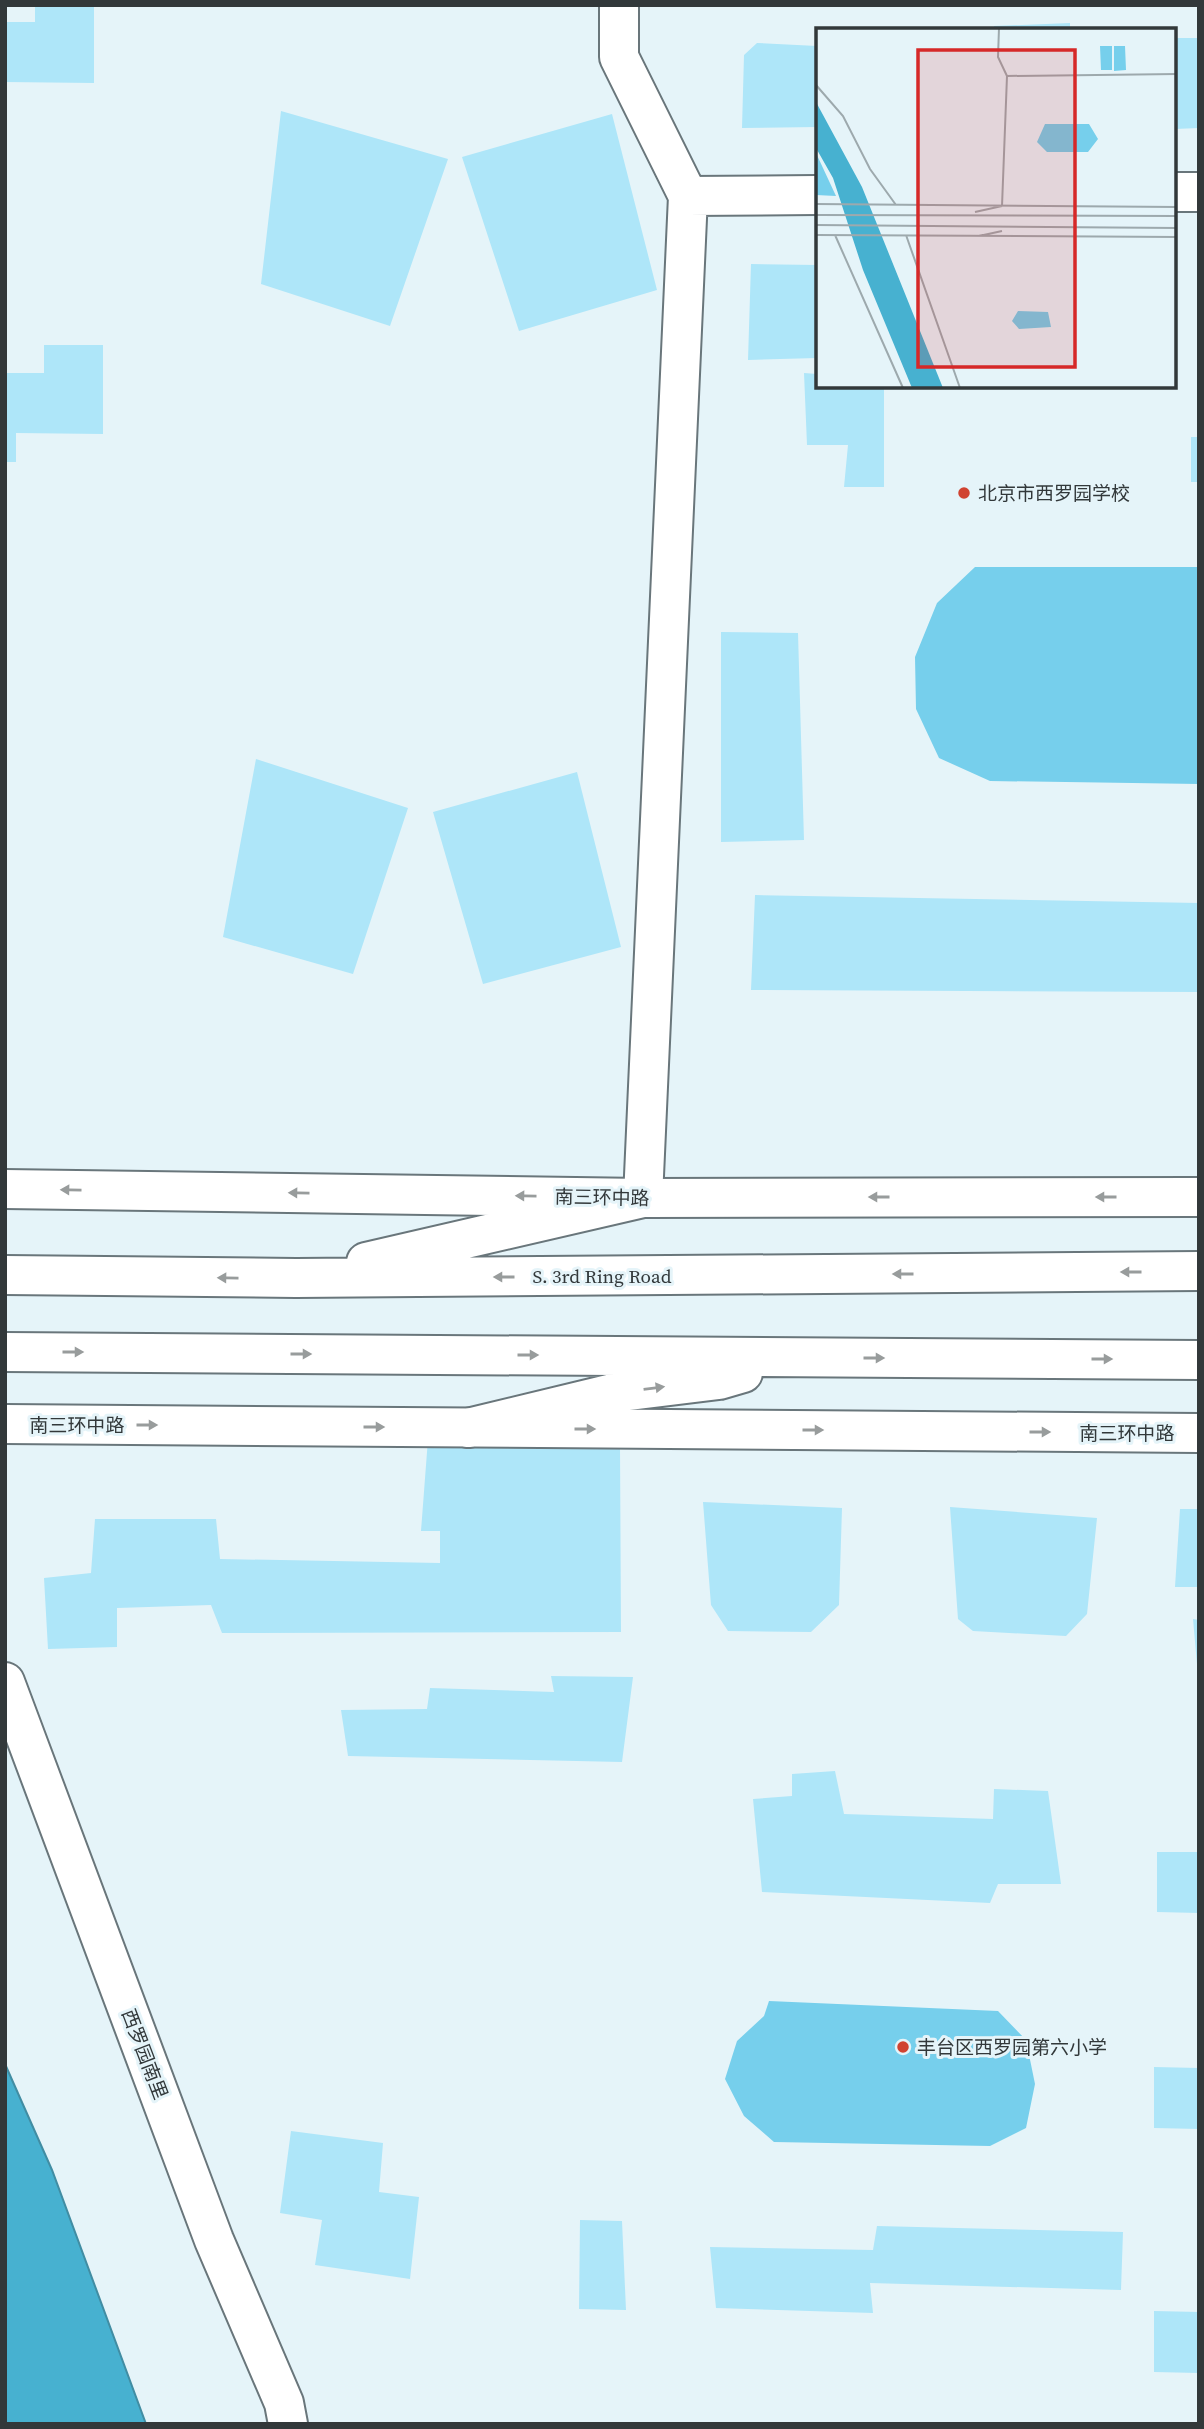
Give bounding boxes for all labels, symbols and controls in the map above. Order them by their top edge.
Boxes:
inset map [816,28,1176,388]
place label: 北京市西罗园学校 [978,480,1130,506]
marker: 北京市西罗园学校 [956,485,972,501]
street label: 南三环中路 [554,1183,650,1211]
one-way arrow [60,1184,82,1196]
one-way arrow [287,1187,309,1199]
one-way arrow [515,1190,537,1202]
one-way arrow [867,1191,889,1203]
one-way arrow [1095,1191,1117,1203]
street label: S. 3rd Ring Road [533,1263,672,1289]
one-way arrow [1119,1266,1141,1278]
one-way arrow [892,1268,914,1279]
one-way arrow [493,1271,515,1283]
one-way arrow [217,1272,239,1284]
one-way arrow [63,1346,85,1358]
one-way arrow [290,1348,312,1360]
one-way arrow [518,1349,540,1361]
one-way arrow [864,1352,886,1363]
one-way arrow [1091,1353,1113,1365]
one-way arrow [643,1382,665,1393]
street label: 南三环中路 [29,1412,125,1438]
one-way arrow [136,1419,158,1431]
street label: 南三环中路 [1079,1420,1175,1446]
one-way arrow [364,1421,386,1433]
one-way arrow [575,1423,597,1434]
one-way arrow [802,1424,824,1436]
one-way arrow [1030,1426,1052,1438]
street label: 西罗园南里 [116,2005,174,2103]
place label: 丰台区西罗园第六小学 [917,2034,1107,2060]
marker: 丰台区西罗园第六小学 [895,2039,911,2055]

